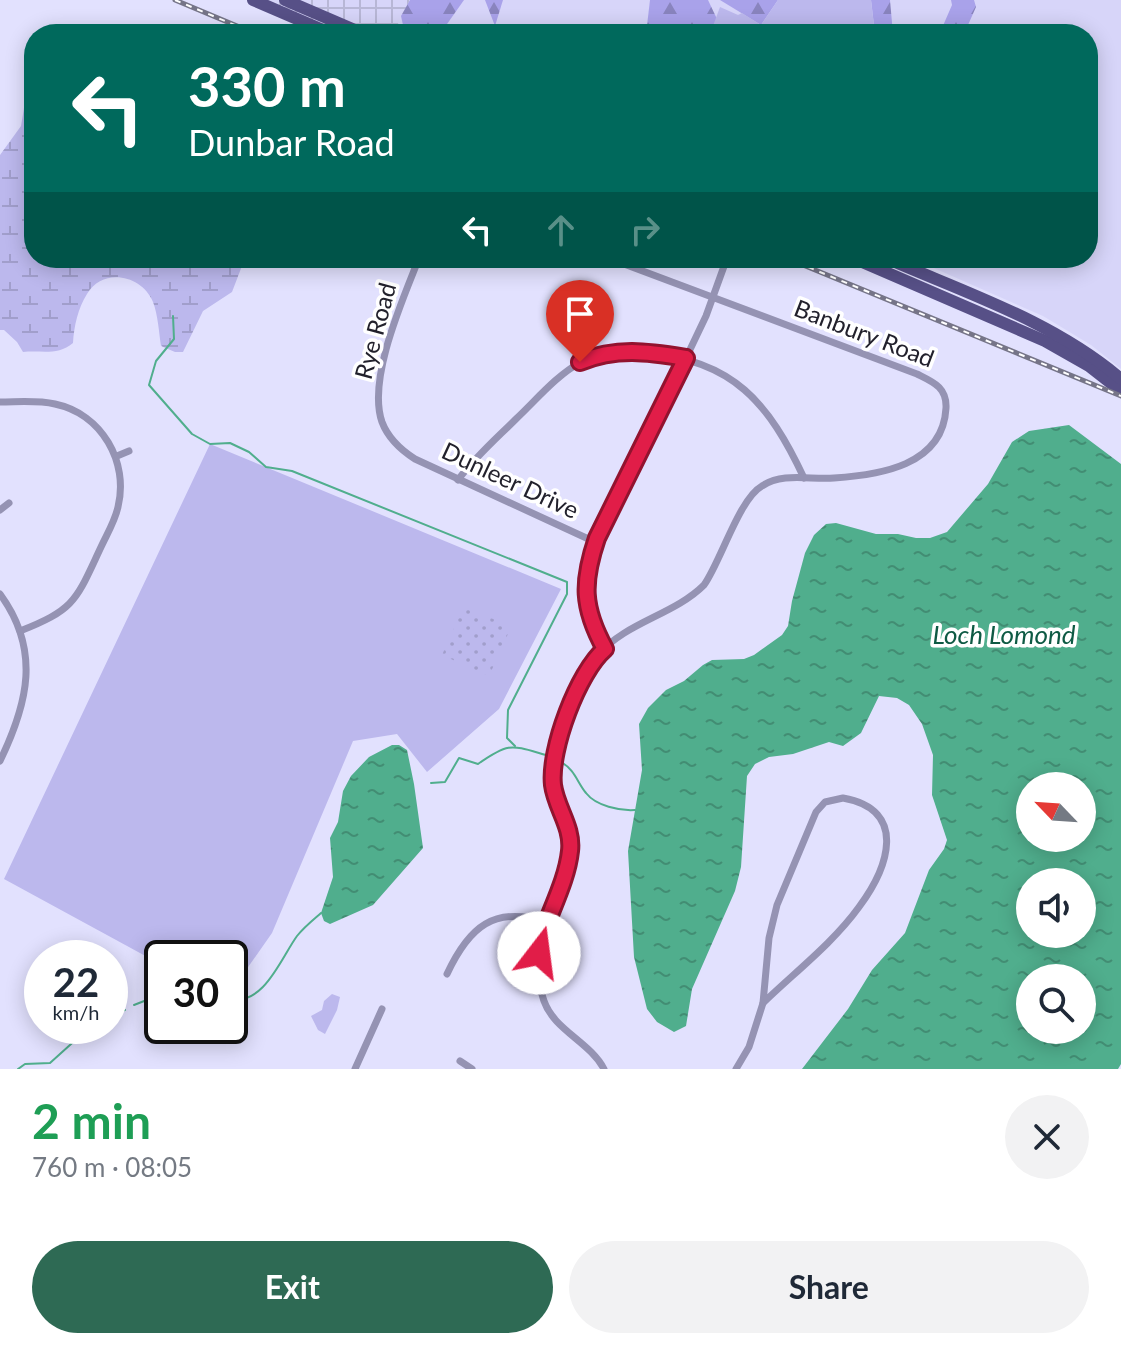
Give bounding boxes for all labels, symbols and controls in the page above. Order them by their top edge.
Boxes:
text: 330 m [188,52,346,119]
icon: left [56,56,160,160]
text: Dunbar Road [188,120,395,164]
icon: left [455,208,499,252]
icon: ahead [539,208,583,252]
icon: right [623,208,667,252]
street label: Rye Road [348,279,401,382]
pin [546,280,614,362]
icon: arrive [558,292,602,336]
street label: Banbury Road [791,293,939,373]
street label: Dunleer Drive [438,435,584,524]
water label: Loch Lomond [933,618,1076,650]
north arrow [1016,772,1096,852]
map controls [1016,772,1096,1044]
button: sound [1016,868,1096,948]
position arrow [497,911,581,995]
speed limit sign: 30 [144,940,248,1044]
text: 22 [53,958,99,1006]
button: search [1016,964,1096,1044]
text: km/h [53,1000,99,1024]
text: 2 min [32,1092,151,1149]
button: close [1005,1095,1089,1179]
text: 760 m · 08:05 [32,1151,192,1183]
button: Exit [32,1241,553,1333]
button: Share [569,1241,1089,1333]

